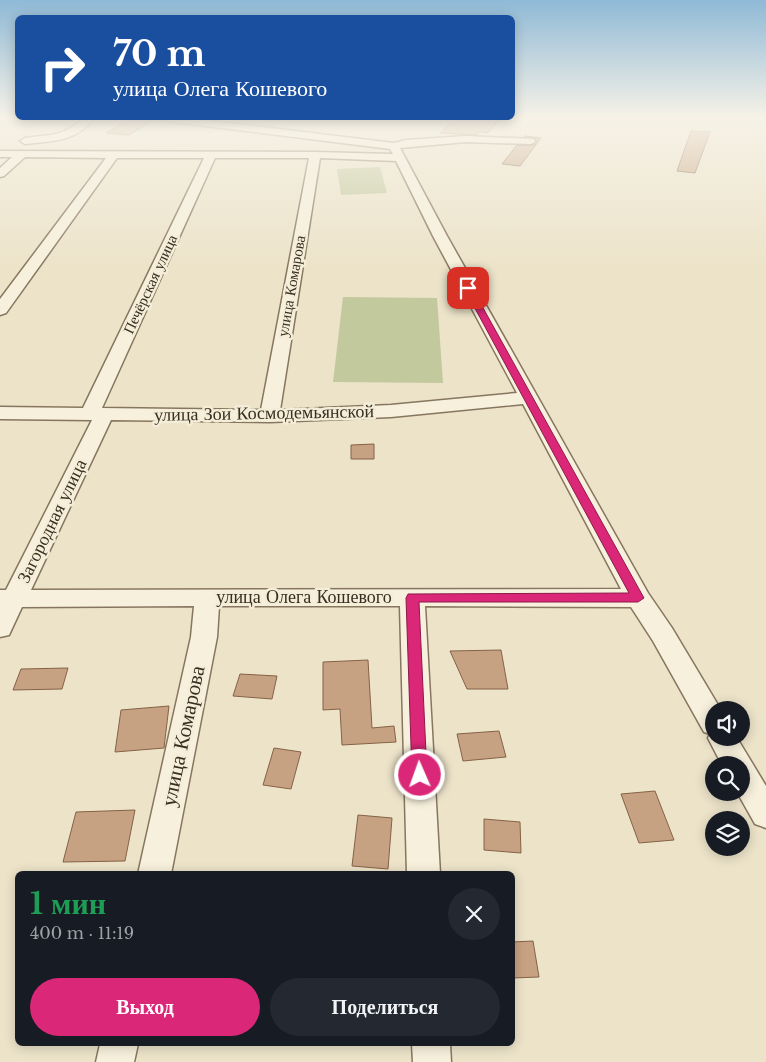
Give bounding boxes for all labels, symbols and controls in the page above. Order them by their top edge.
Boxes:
text: 70 m [113,32,206,75]
icon: right [30,35,95,100]
text: улица Олега Кошевого [113,75,327,102]
street label: Печёрская улица [119,231,181,337]
street label: улица Комарова [273,234,309,338]
pin [447,267,489,309]
icon: arrive [454,274,482,302]
street label: улица Зои Космодемьянской [154,400,375,426]
street label: Загородная улица [12,455,92,587]
street label: улица Олега Кошевого [216,586,392,608]
street label: улица Комарова [155,663,211,809]
map controls [705,701,750,856]
button: sound [705,701,750,746]
position arrow [393,748,445,800]
button: search [705,756,750,801]
button: layers [705,811,750,856]
text: 1 мин [30,885,106,922]
button: close [448,888,500,940]
text: 400 m · 11:19 [30,923,134,943]
button: Выход [30,978,260,1036]
button: Поделиться [270,978,500,1036]

